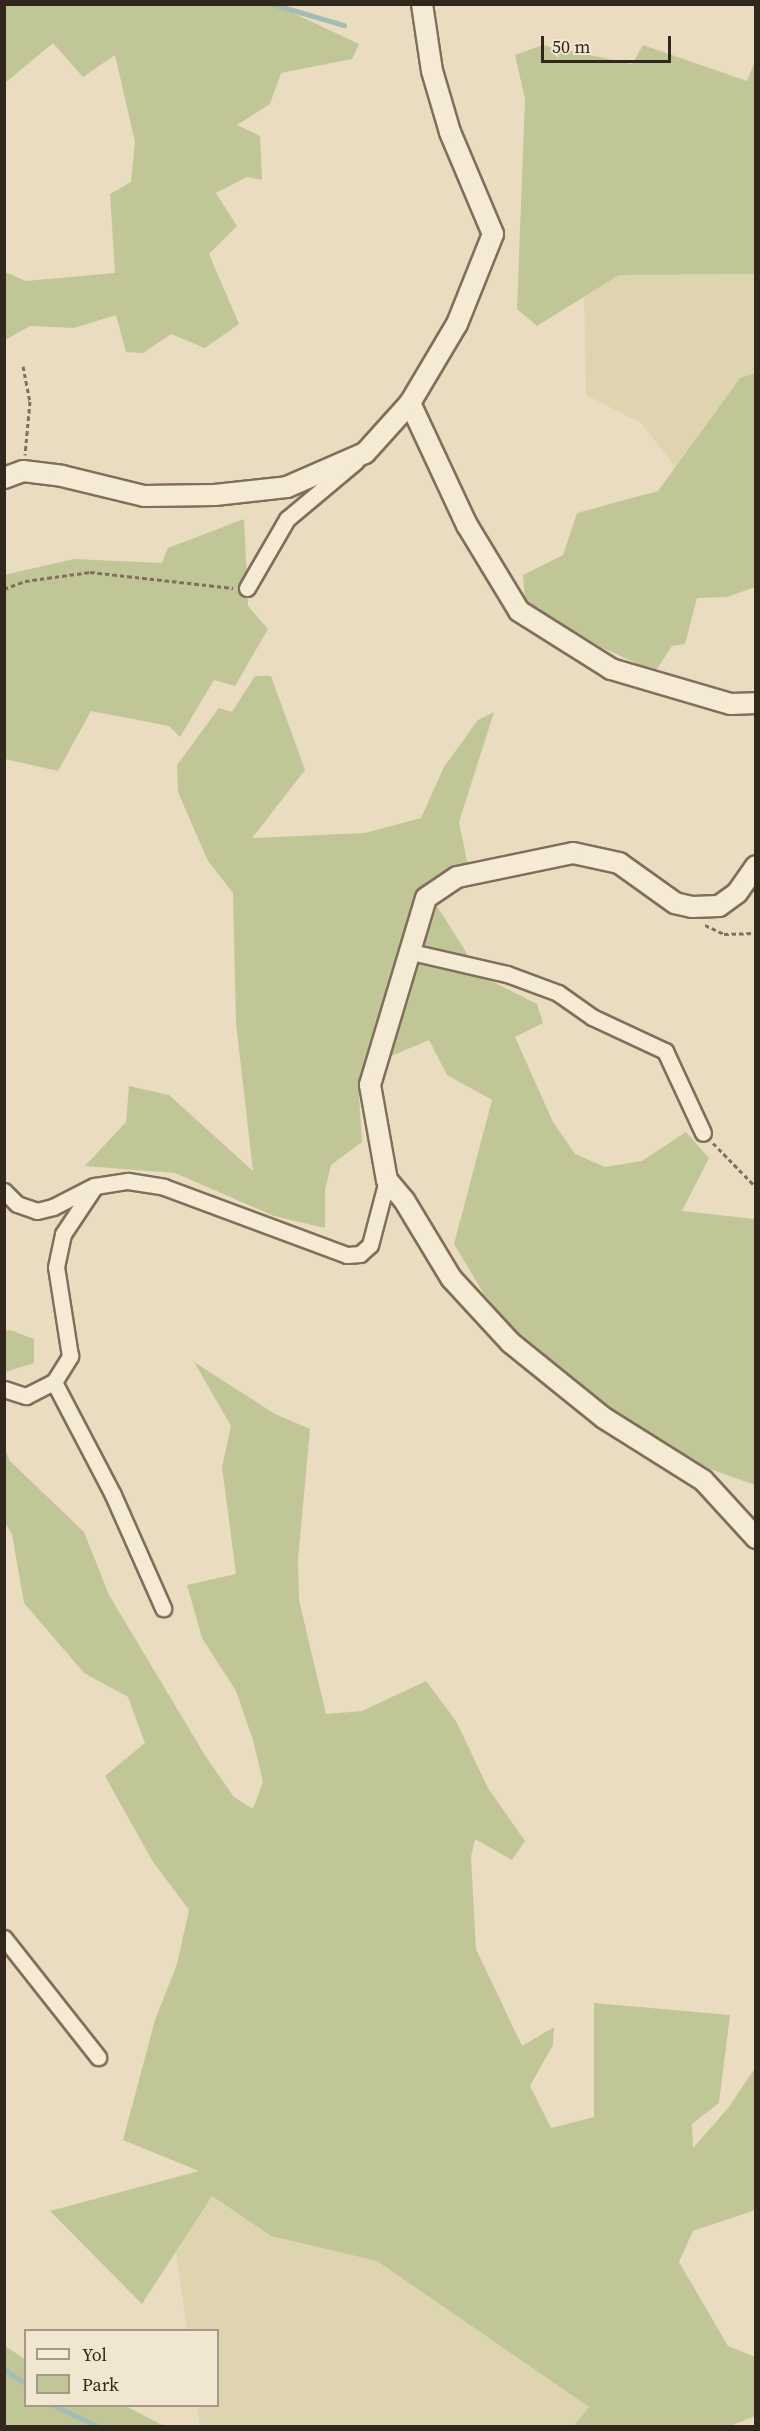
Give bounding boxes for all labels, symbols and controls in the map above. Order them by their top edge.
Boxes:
scale bar [544,24,674,62]
text: 50 m [552,34,590,59]
legend [24,2329,219,2407]
text: Yol [82,2342,107,2367]
text: Park [82,2372,119,2397]

